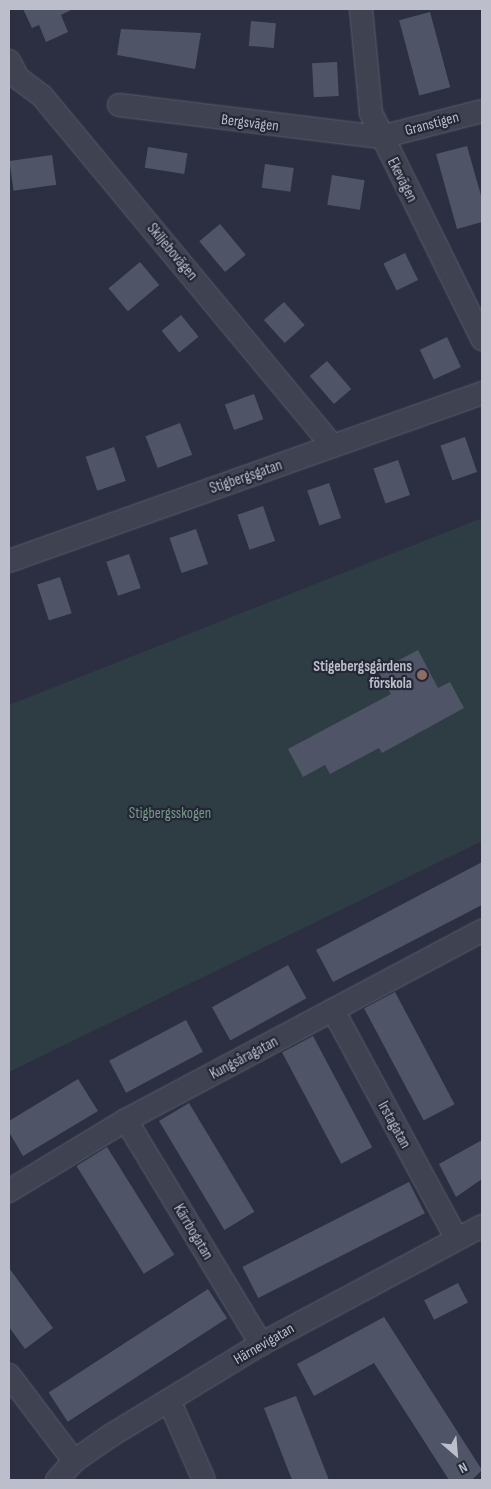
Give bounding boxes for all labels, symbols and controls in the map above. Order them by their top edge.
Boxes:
street label: Granstigen [403,108,461,140]
street label: Bergsvägen [220,111,280,135]
street label: Ekevägen [383,155,421,205]
street label: Skiljebovägen [143,220,201,284]
street label: Stigbergsgatan [207,456,285,498]
place label: Stigebergsgårdens förskola [313,657,412,692]
marker: Stigebergsgårdens förskola [416,669,428,681]
park label: Stigbergsskogen [129,805,211,823]
street label: Kungsåragatan [207,1033,281,1083]
street label: Irstagatan [374,1098,414,1152]
street label: Kärrbogatan [169,1201,217,1263]
street label: Härnevigatan [231,1319,297,1369]
north arrow [431,1429,481,1479]
text: N [456,1459,470,1477]

